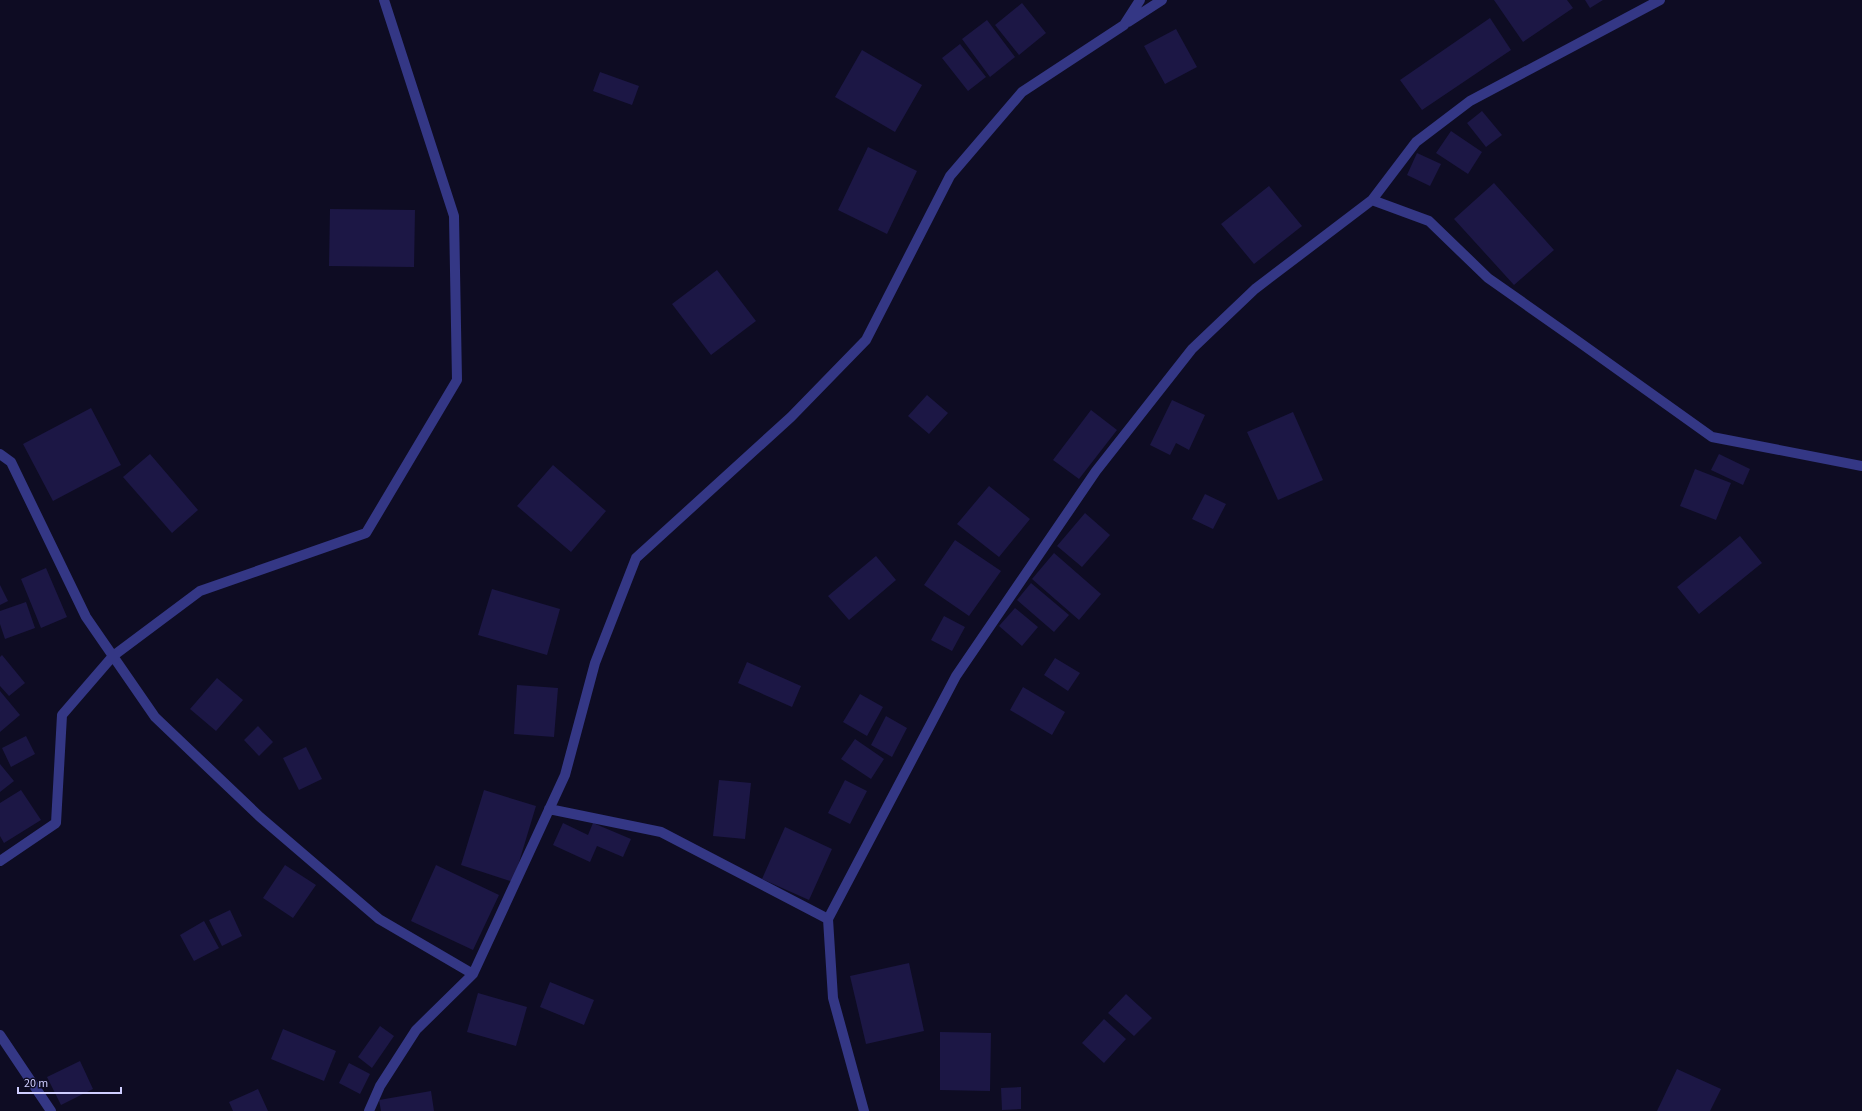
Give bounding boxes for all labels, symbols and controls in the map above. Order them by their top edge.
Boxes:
scale bar [18,1069,121,1095]
text: 20 m [24,1075,48,1092]

